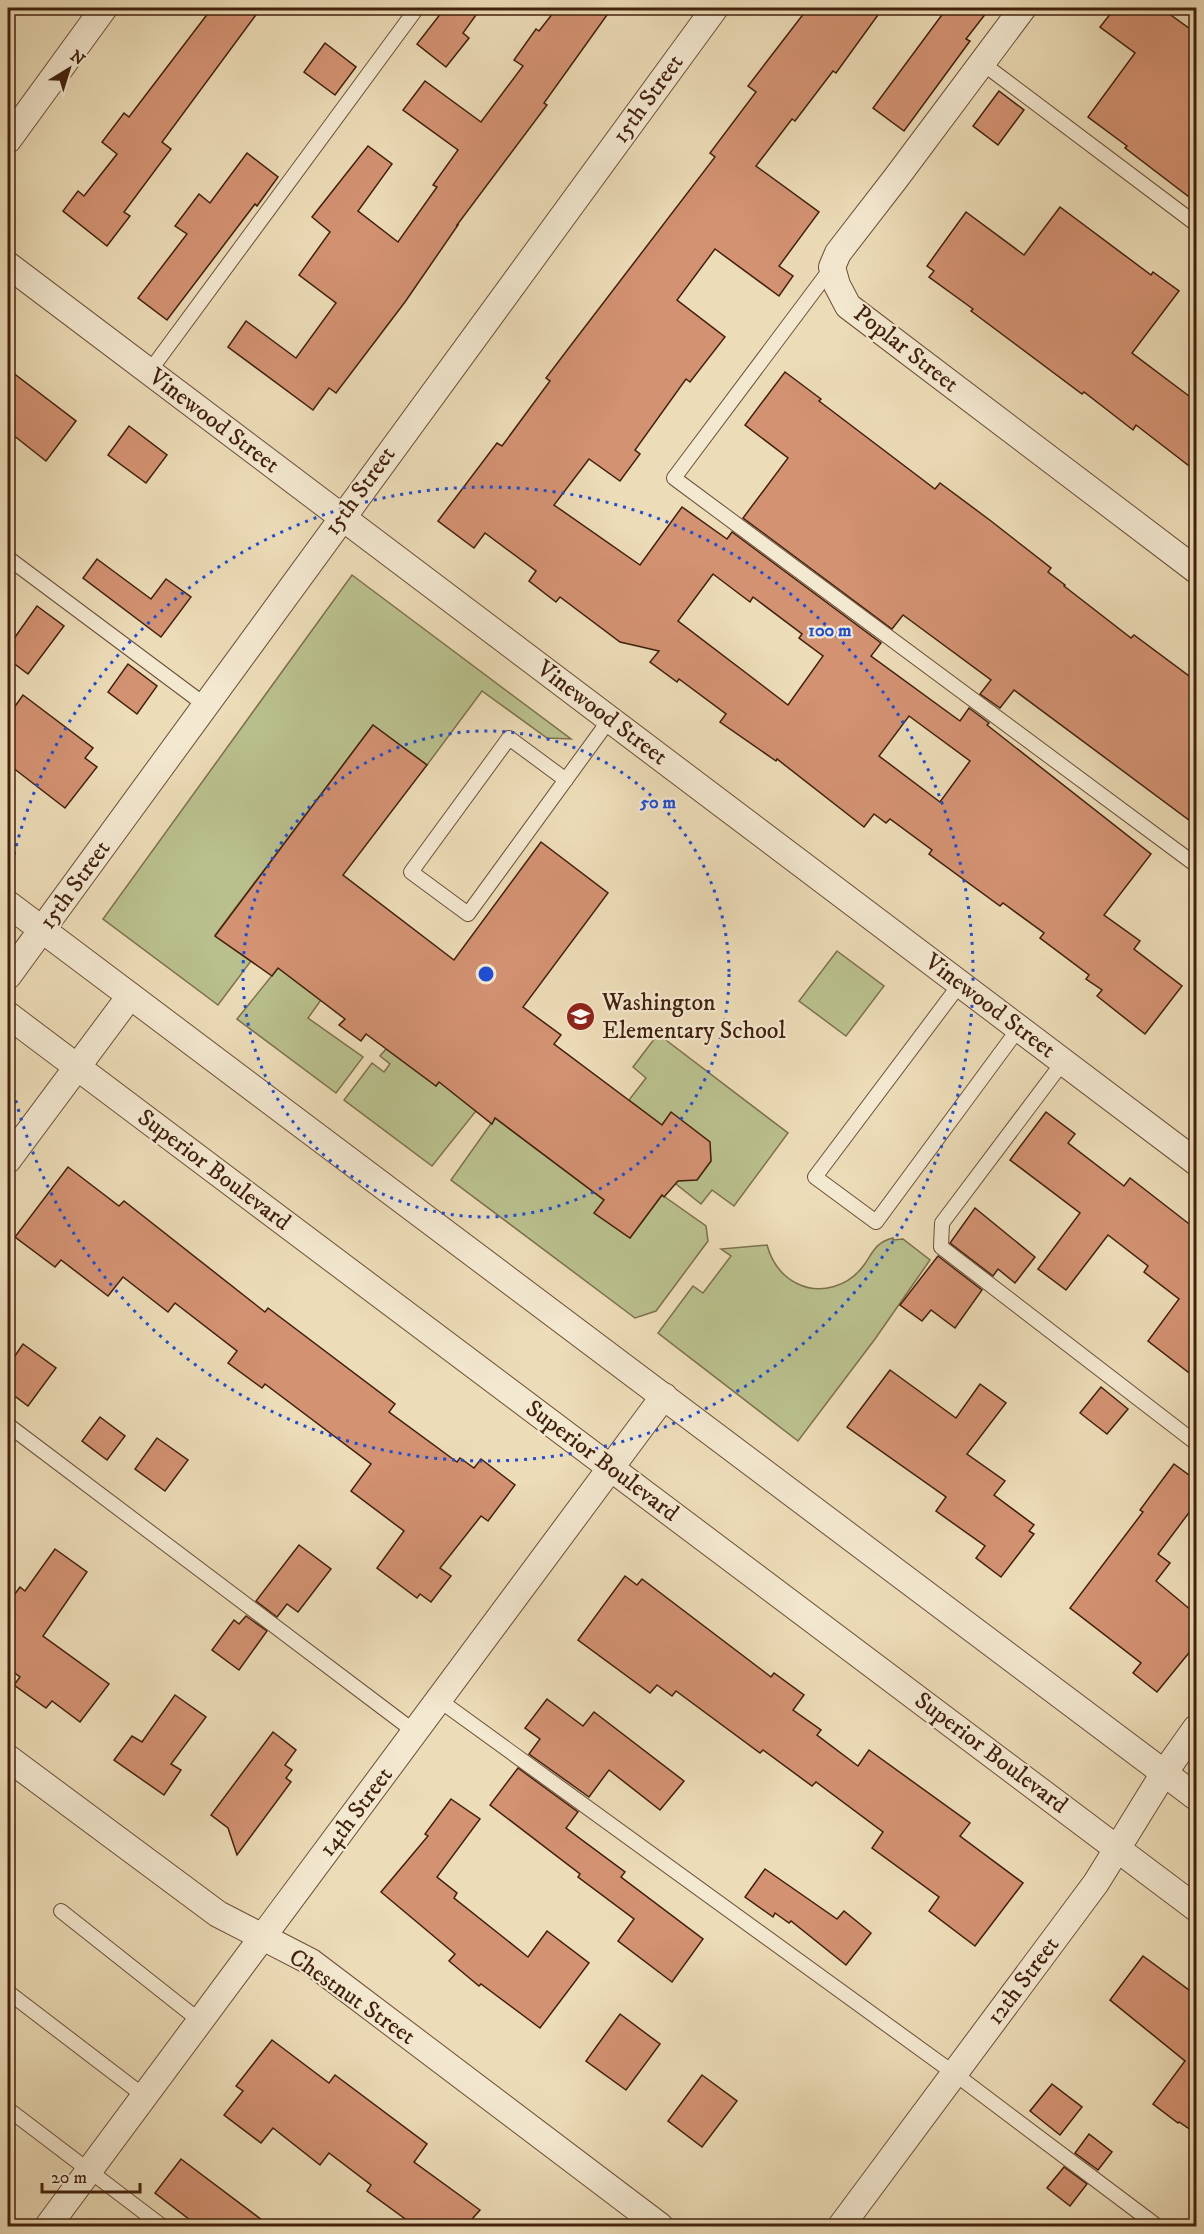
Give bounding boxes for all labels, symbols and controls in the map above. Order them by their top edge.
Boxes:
north arrow [39,39,99,99]
text: N [66,46,89,70]
street label: 15th Street [606,48,691,149]
street label: Poplar Street [847,299,965,400]
street label: Vinewood Street [142,361,286,480]
street label: 15th Street [318,440,403,541]
text: 100 m [808,620,852,642]
street label: Vinewood Street [530,653,674,772]
text: 50 m [639,792,676,814]
street label: 15th Street [33,834,118,935]
street label: Vinewood Street [918,946,1062,1065]
centre of rings [476,964,496,984]
place label: Washington Elementary School [601,988,786,1046]
school or university icon: Washington Elementary School [565,1001,597,1033]
street label: Superior Boulevard [131,1103,297,1237]
street label: Superior Boulevard [519,1394,685,1528]
street label: Superior Boulevard [908,1686,1074,1820]
street label: 14th Street [312,1761,400,1863]
street label: 12th Street [980,1931,1066,2031]
street label: Chestnut Street [283,1942,421,2052]
scale bar [42,2156,140,2194]
text: 20 m [51,2167,87,2189]

